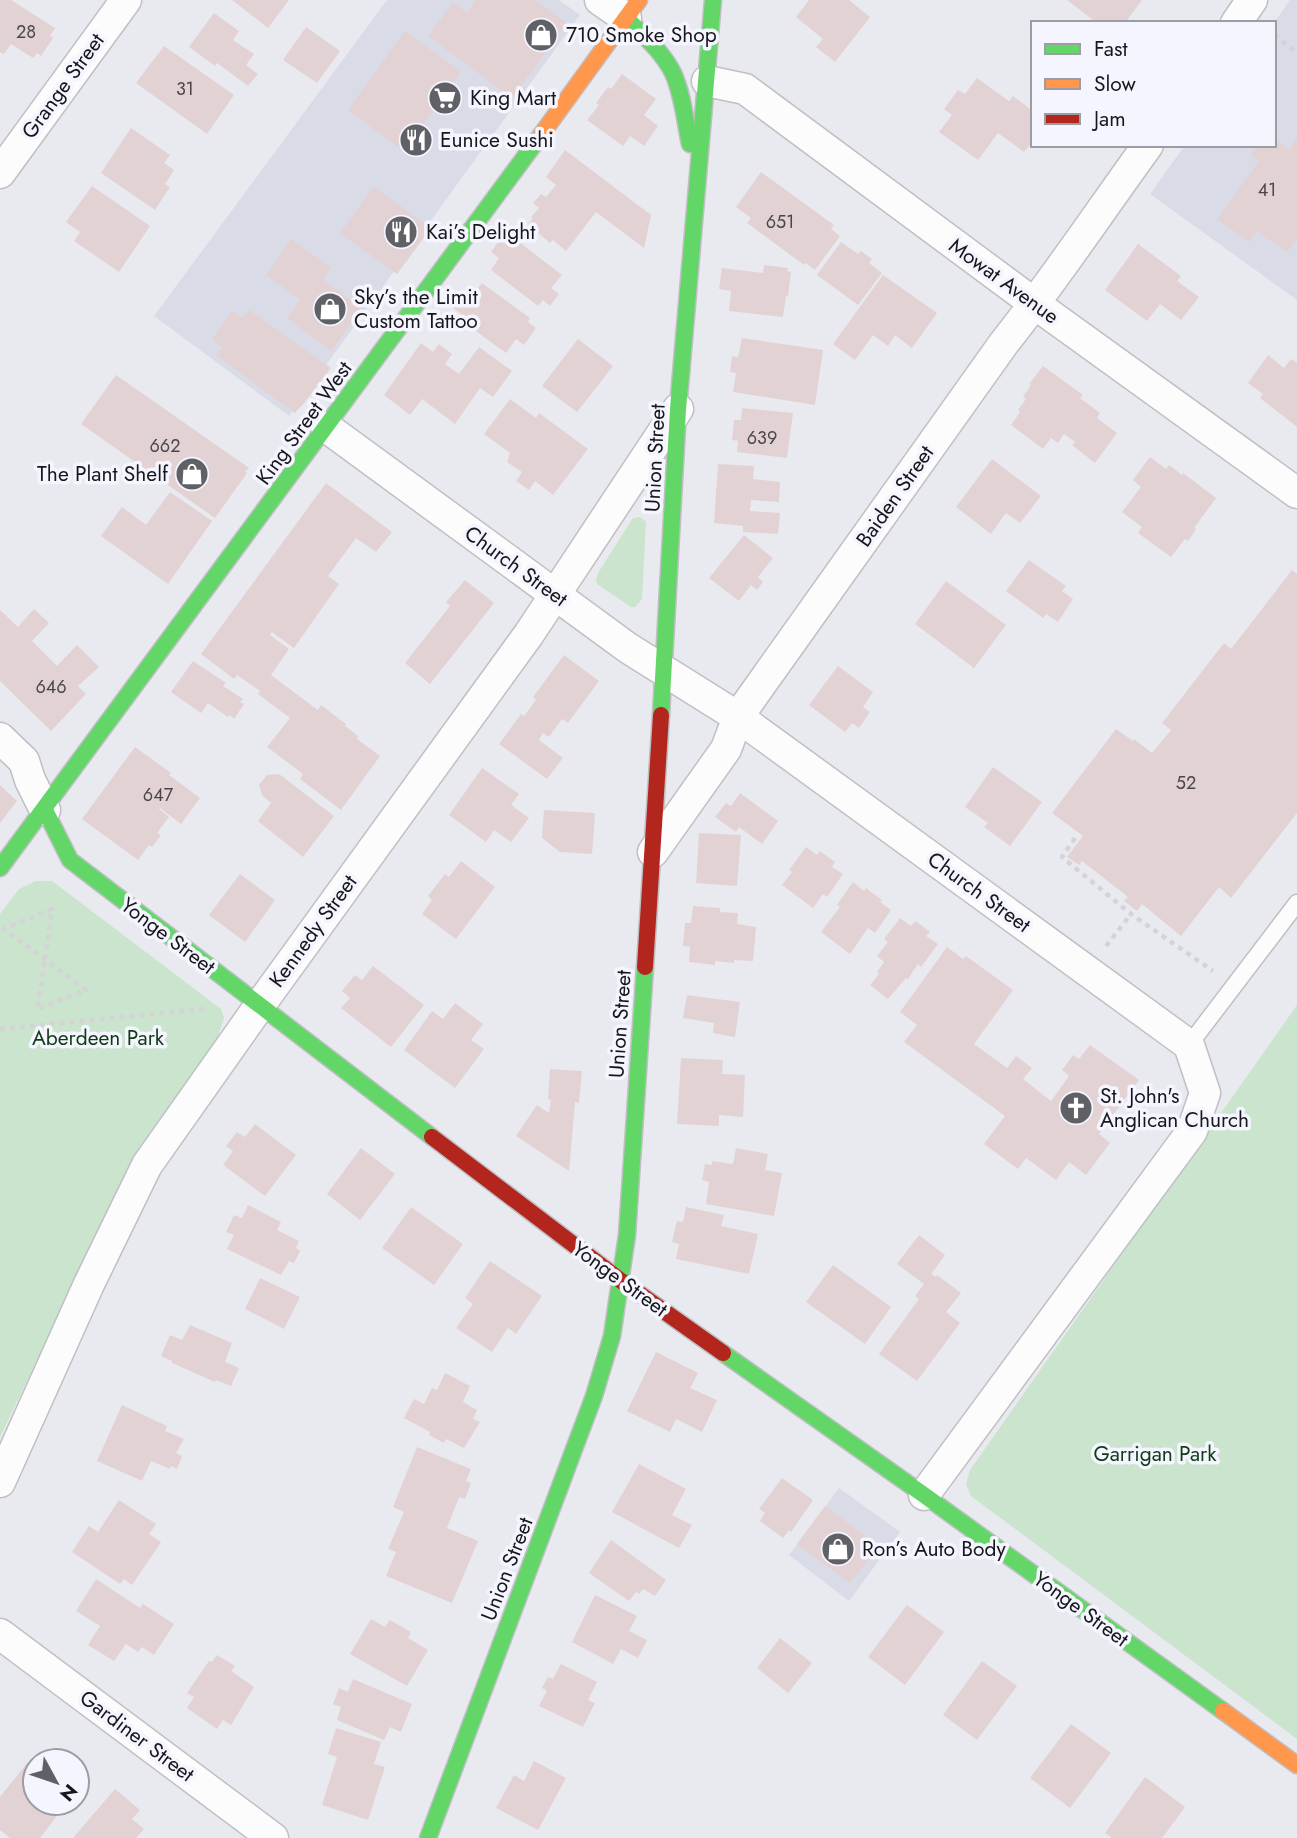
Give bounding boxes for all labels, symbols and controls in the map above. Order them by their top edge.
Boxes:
shop icon: 710 Smoke Shop [522,16,560,54]
house number: 28 [16,19,36,45]
place label: 710 Smoke Shop [566,20,717,50]
legend [1031,21,1276,147]
street label: Grange Street [14,27,112,145]
text: Fast [1094,34,1127,64]
text: Slow [1094,69,1136,99]
house number: 31 [176,76,194,102]
supermarket icon: King Mart [426,79,464,117]
place label: King Mart [470,83,556,113]
text: Jam [1091,104,1126,134]
restaurant icon: Eunice Sushi [397,121,435,159]
place label: Eunice Sushi [440,125,554,155]
house number: 41 [1258,177,1276,203]
house number: 651 [766,209,794,235]
restaurant icon: Kai’s Delight [382,213,420,251]
place label: Kai’s Delight [426,217,535,247]
street label: Mowat Avenue [943,231,1065,331]
place label: Sky’s the Limit Custom Tattoo [354,282,478,336]
shop icon: Sky’s the Limit Custom Tattoo [311,290,349,328]
street label: King Street West [249,355,359,491]
street label: Union Street [637,403,673,513]
house number: 639 [747,425,777,451]
house number: 662 [150,433,180,459]
street label: Baiden Street [849,439,941,553]
shop icon: The Plant Shelf [173,455,211,493]
place label: The Plant Shelf [37,459,169,489]
street label: Church Street [458,518,574,614]
house number: 646 [35,674,67,700]
house number: 52 [1176,770,1196,796]
house number: 647 [143,782,174,808]
street label: Church Street [921,844,1037,940]
street label: Kennedy Street [262,869,364,993]
street label: Yonge Street [114,891,222,981]
street label: Union Street [601,969,639,1079]
park label: Aberdeen Park [32,1023,165,1053]
place label: St. John's Anglican Church [1100,1081,1249,1135]
church icon: St. John's Anglican Church [1057,1089,1095,1127]
street label: Yonge Street [566,1234,674,1324]
park label: Garrigan Park [1093,1439,1217,1469]
street label: Union Street [474,1513,540,1625]
shop icon: Ron’s Auto Body [819,1530,857,1568]
place label: Ron’s Auto Body [862,1534,1006,1564]
street label: Yonge Street [1027,1564,1135,1654]
street label: Gardiner Street [73,1683,201,1789]
north arrow [21,1747,91,1817]
text: N [53,1778,84,1807]

